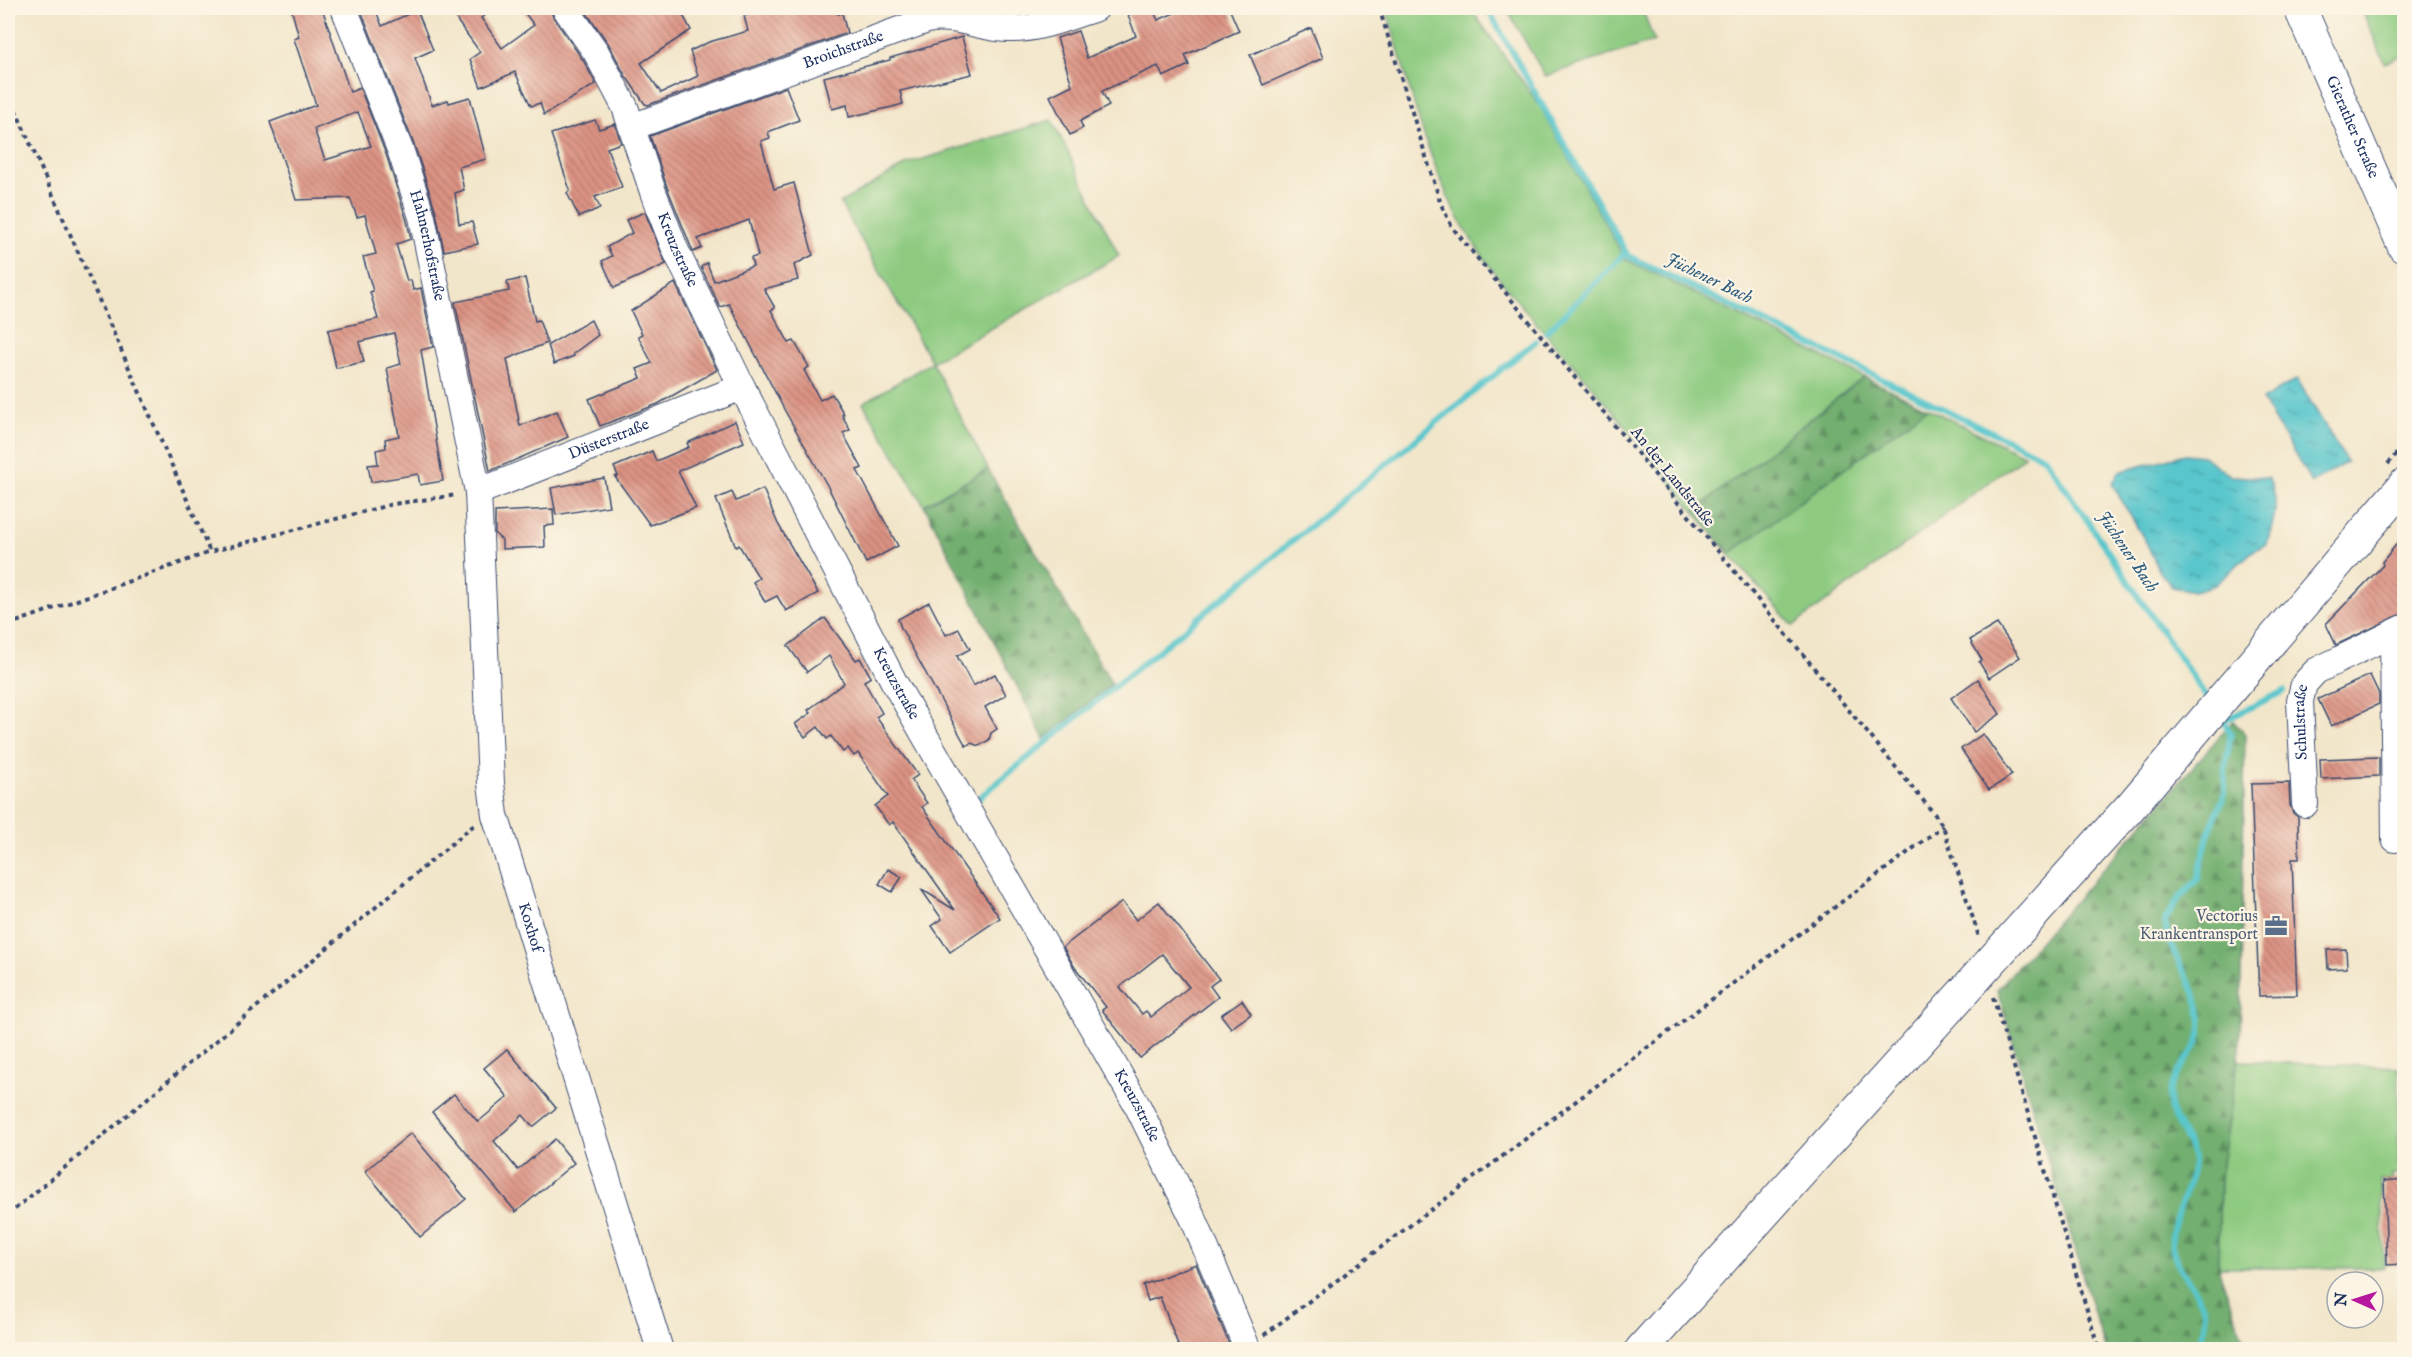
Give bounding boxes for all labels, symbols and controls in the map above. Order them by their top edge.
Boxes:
street label: Broichstraße [801,27,886,74]
street label: Gierather Straße [2321,73,2383,182]
street label: Hahnerhofstraße [404,187,449,303]
street label: Kreuzstraße [652,209,702,291]
water label: Jüchener Bach [1662,248,1756,310]
street label: Düsterstraße [566,415,652,465]
street label: An der Landstraße [1625,422,1718,531]
water label: Jüchener Bach [2091,507,2163,597]
street label: Kreuzstraße [868,644,924,724]
street label: Schulstraße [2290,682,2314,760]
street label: Koxhof [513,900,548,958]
place label: Vectorius Krankentransport [2140,907,2259,945]
office icon: Vectorius Krankentransport [2263,913,2289,939]
street label: Kreuzstraße [1108,1066,1164,1146]
north arrow [2325,1270,2385,1330]
text: N [2332,1292,2352,1308]

